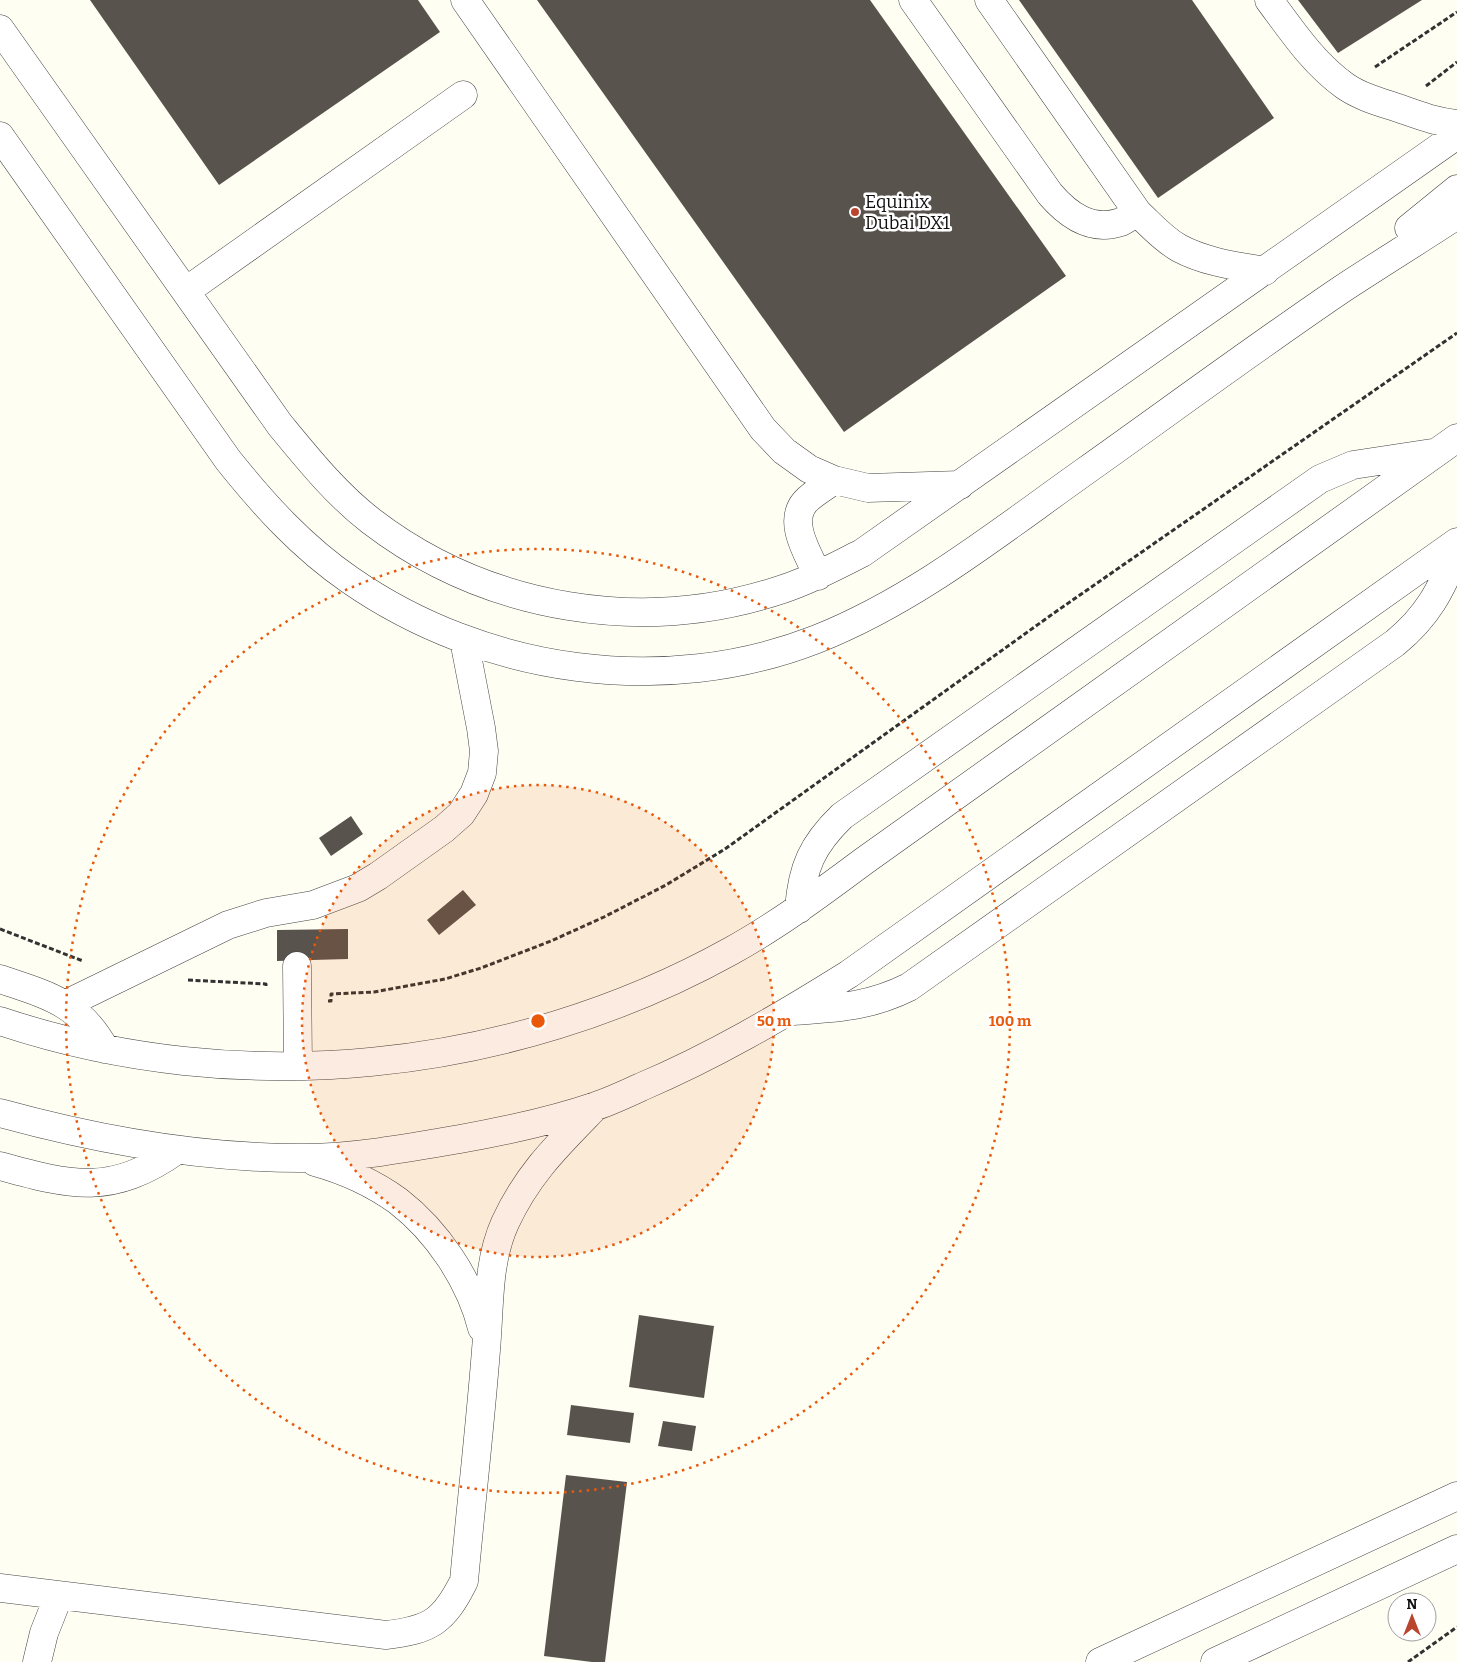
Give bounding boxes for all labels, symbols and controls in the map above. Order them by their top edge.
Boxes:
place label: Equinix Dubai DX1 [865,191,951,234]
marker: Equinix Dubai DX1 [849,206,861,218]
centre of rings [529,1012,547,1030]
text: 50 m [757,1012,792,1030]
text: 100 m [989,1012,1032,1030]
north arrow [1387,1592,1437,1642]
text: N [1407,1596,1418,1613]

